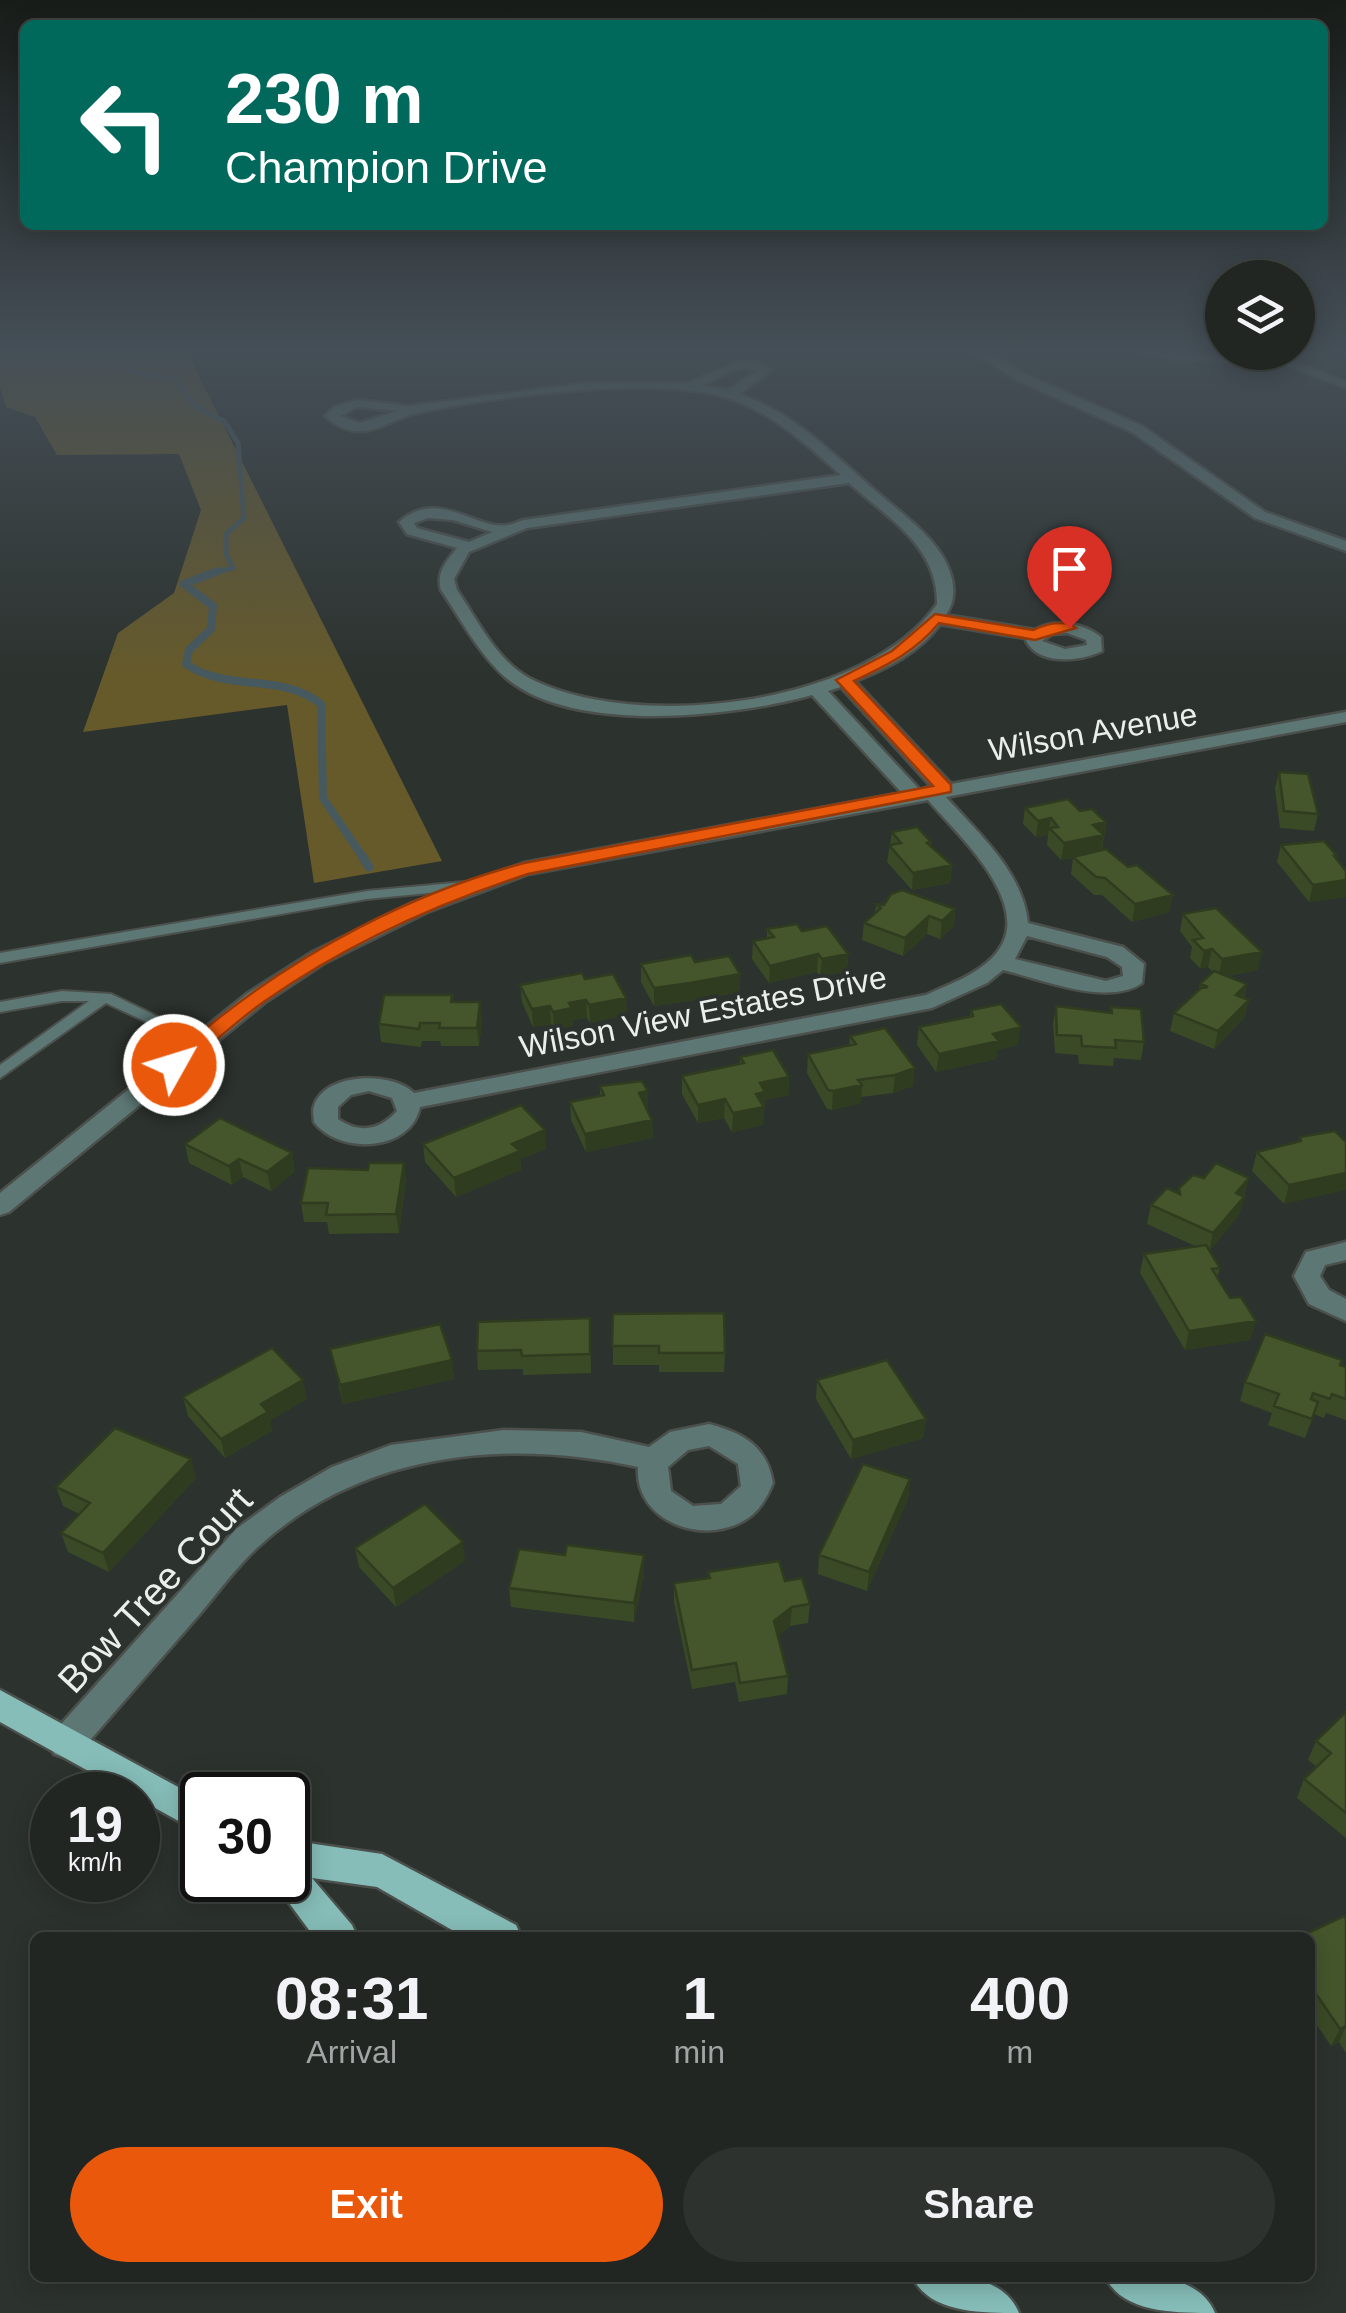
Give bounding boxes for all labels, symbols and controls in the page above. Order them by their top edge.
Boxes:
icon: left [60,60,190,190]
text: 230 m [225,60,423,138]
text: Champion Drive [225,142,548,193]
map controls [1205,260,1315,370]
button: layers [1205,260,1315,370]
pin [1027,526,1112,629]
icon: arrive [1042,541,1097,596]
street label: Wilson Avenue [986,696,1200,768]
street label: Wilson View Estates Drive [517,959,889,1065]
position arrow [122,1013,226,1117]
street label: Bow Tree Court [50,1479,261,1701]
speed limit sign: 30 [180,1772,310,1902]
text: 19 [67,1797,123,1853]
text: km/h [68,1848,122,1876]
text: 08:31 [275,1965,428,2032]
text: 1 [682,1965,716,2032]
text: 400 [970,1965,1070,2032]
text: Arrival [306,2034,397,2070]
text: min [673,2034,725,2070]
text: m [1007,2034,1033,2070]
button: Exit [70,2147,663,2262]
button: Share [683,2147,1275,2262]

